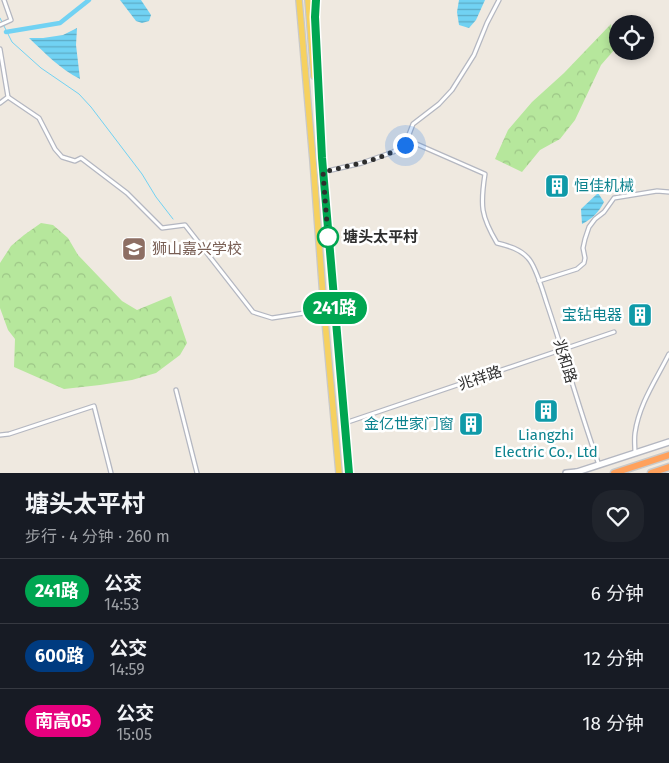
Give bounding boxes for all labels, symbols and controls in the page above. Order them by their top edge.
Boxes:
map controls [609,15,654,60]
button: locate [609,15,654,60]
your location [393,133,418,158]
building icon: 恒佳机械 [544,173,570,199]
place label: 恒佳机械 [574,177,634,195]
marker: 塘头太平村 [317,226,339,248]
place label: 塘头太平村 [343,228,418,246]
school or university icon: 狮山嘉兴学校 [121,236,147,262]
place label: 狮山嘉兴学校 [152,240,242,258]
line badge: 241路 [300,292,370,324]
text: 241路 [313,297,357,319]
building icon: 宝钻电器 [627,302,653,328]
place label: 宝钻电器 [562,306,622,324]
street label: 兆和路 [550,337,580,385]
street label: 兆祥路 [456,362,504,394]
building icon: Liangzhi Electric Co., Ltd [533,398,559,424]
building icon: 金亿世家门窗 [458,411,484,437]
place label: 金亿世家门窗 [364,415,454,433]
place label: Liangzhi Electric Co., Ltd [494,426,598,461]
text: 塘头太平村 [25,490,145,518]
button: heart [592,490,644,542]
text: 步行 · 4 分钟 · 260 m [25,527,170,546]
text: 公交 [104,572,142,595]
text: 241路 [35,580,79,602]
text: 6 分钟 [591,582,644,605]
text: 14:53 [104,595,139,614]
text: 公交 [109,637,147,660]
text: 600路 [35,645,84,667]
text: 12 分钟 [583,647,644,670]
text: 14:59 [109,660,145,679]
text: 公交 [116,702,154,725]
text: 南高05 [35,710,91,732]
text: 18 分钟 [582,712,644,735]
text: 15:05 [116,725,152,744]

